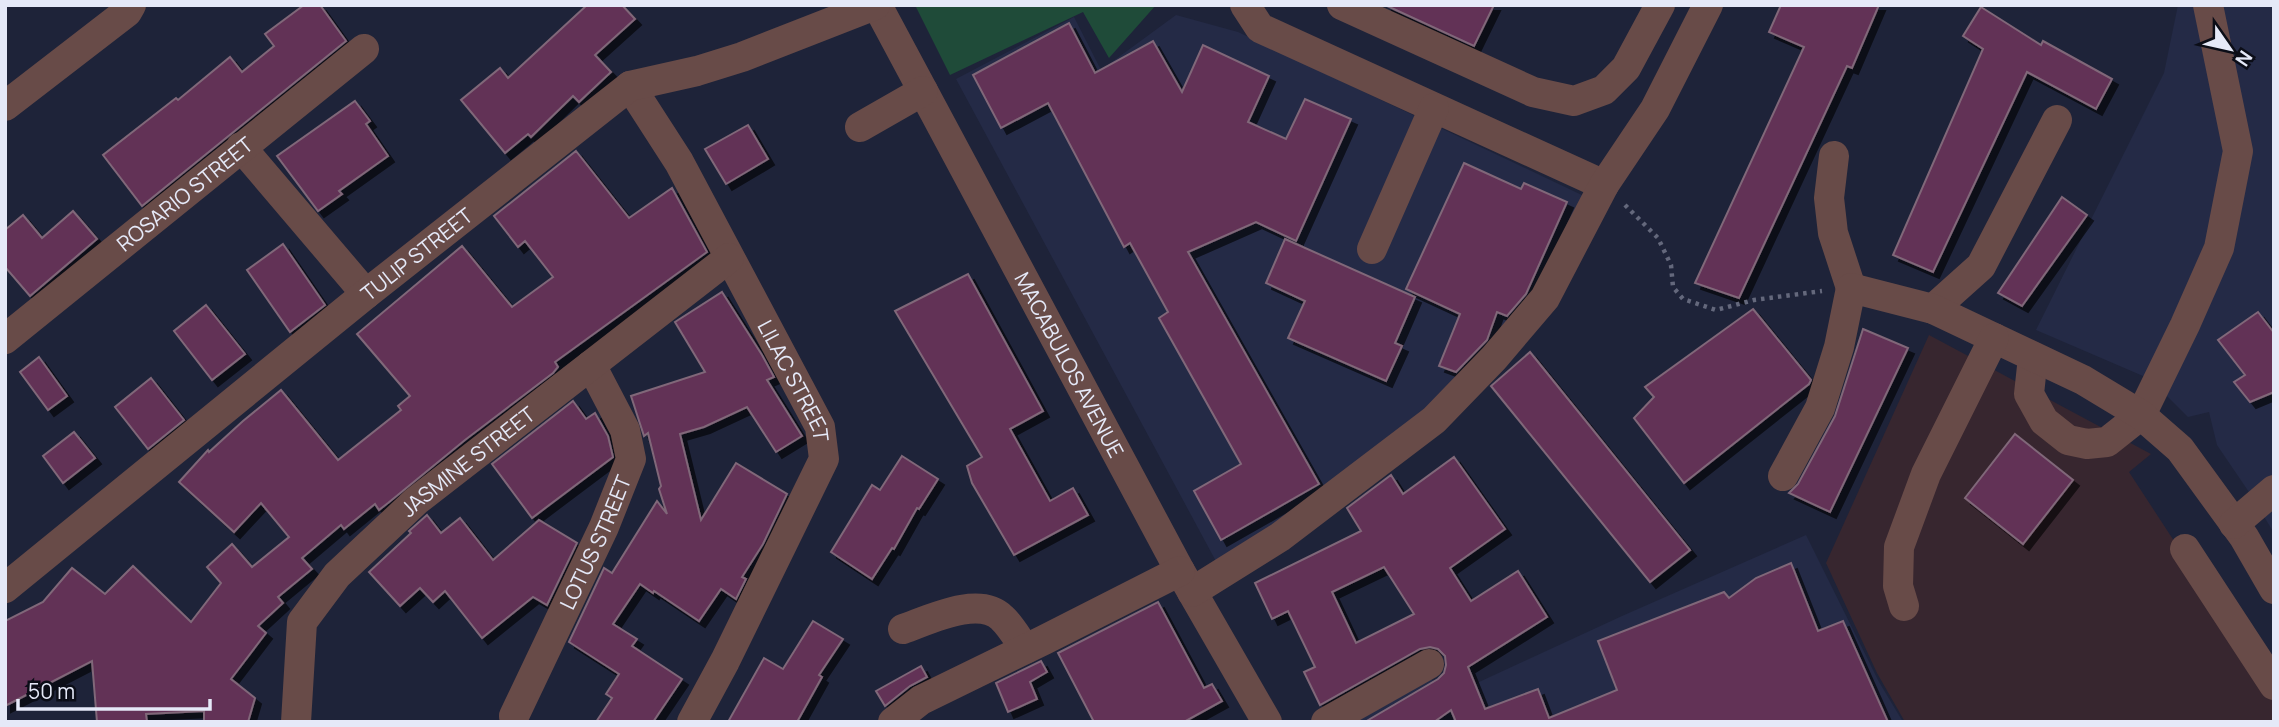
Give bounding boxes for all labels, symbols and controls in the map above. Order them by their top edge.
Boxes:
north arrow [2195,14,2265,84]
text: N [2229,46,2259,71]
street label: ROSARIO STREET [111,130,259,257]
street label: TULIP STREET [355,201,479,307]
street label: MACABULOS AVENUE [1009,267,1131,462]
street label: LILAC STREET [752,315,836,443]
street label: JASMINE STREET [394,400,541,523]
street label: LOTUS STREET [553,471,637,614]
scale bar [18,668,210,712]
text: 50 m [28,677,75,705]

